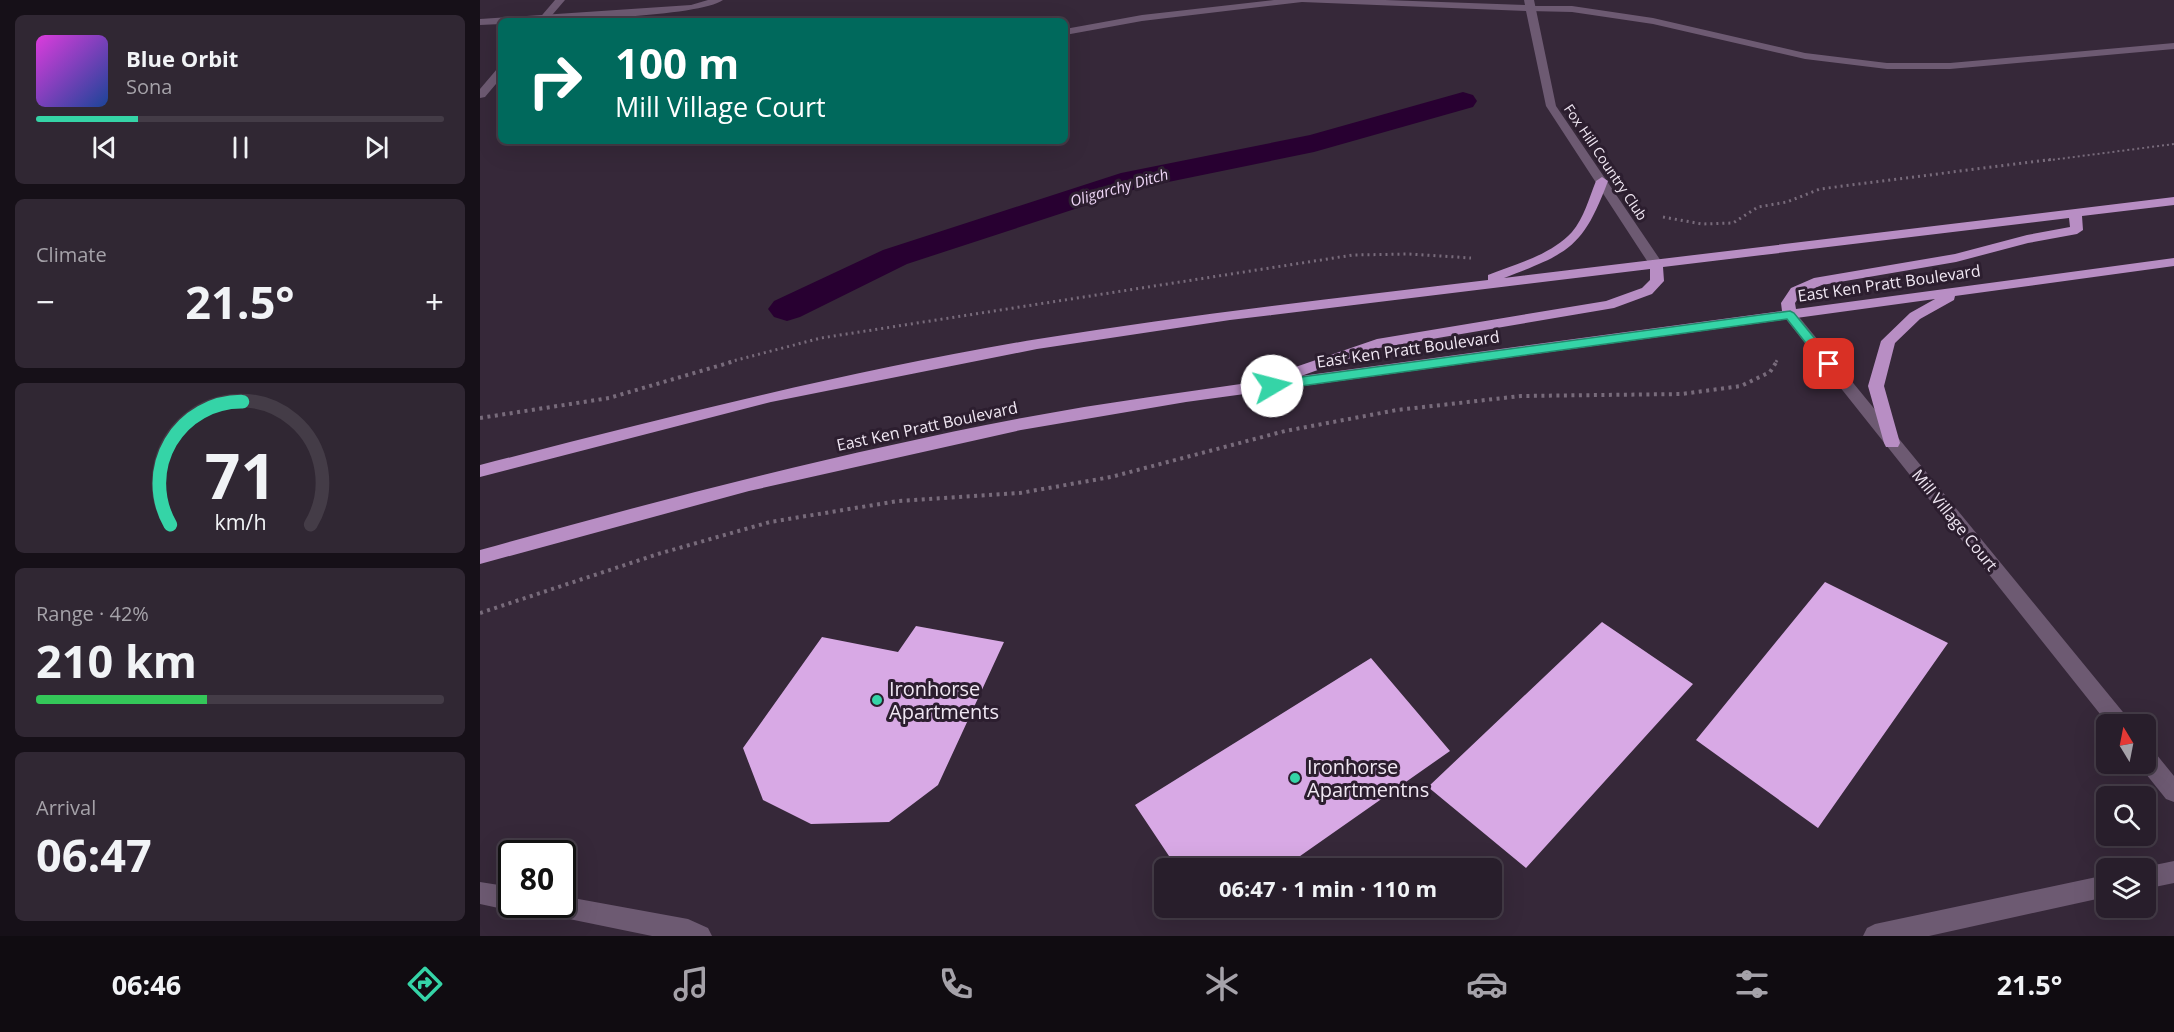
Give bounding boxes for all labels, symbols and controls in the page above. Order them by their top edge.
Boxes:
text: 100 m [615,34,739,91]
icon: right [516,42,594,120]
text: Blue Orbit [126,43,238,73]
text: Sona [126,73,172,100]
text: Mill Village Court [615,88,826,125]
street label: Fox Hill Country Club [1560,100,1652,224]
icon: previous [88,131,121,164]
icon: pause [224,131,257,164]
icon: next [360,131,393,164]
water label: Oligarchy Ditch [1068,163,1170,211]
text: Climate [36,241,107,268]
street label: East Ken Pratt Boulevard [1796,259,1982,307]
text: 21.5° [185,271,295,332]
text: − [36,279,55,324]
text: + [425,279,444,324]
street label: East Ken Pratt Boulevard [1315,325,1501,373]
pin [1803,338,1854,389]
icon: arrive [1812,347,1845,380]
position arrow [1240,354,1304,418]
street label: East Ken Pratt Boulevard [834,396,1020,456]
text: 71 [204,432,276,517]
street label: Mill Village Court [1907,465,2003,576]
text: km/h [214,507,266,536]
text: Range · 42% [36,600,149,627]
text: 210 km [36,630,197,691]
place label: Ironhorse Apartments [889,675,999,725]
marker: Ironhorse Apartments [870,693,884,707]
north arrow [2096,714,2156,774]
map controls [2096,714,2156,918]
place label: Ironhorse Apartmentns [1307,753,1429,803]
marker: Ironhorse Apartmentns [1288,771,1302,785]
button: search [2096,786,2156,846]
text: Arrival [36,794,96,821]
text: 06:47 [36,824,152,885]
speed limit sign: 80 [498,840,576,918]
button: layers [2096,858,2156,918]
text: 06:47 · 1 min · 110 m [1219,873,1437,903]
icon: directions [404,963,446,1005]
icon: music [670,963,712,1005]
icon: phone [935,963,977,1005]
icon: climate [1201,963,1243,1005]
icon: car [1466,963,1508,1005]
icon: filters [1731,963,1773,1005]
text: 06:46 [112,966,181,1003]
text: 21.5° [1997,966,2062,1003]

